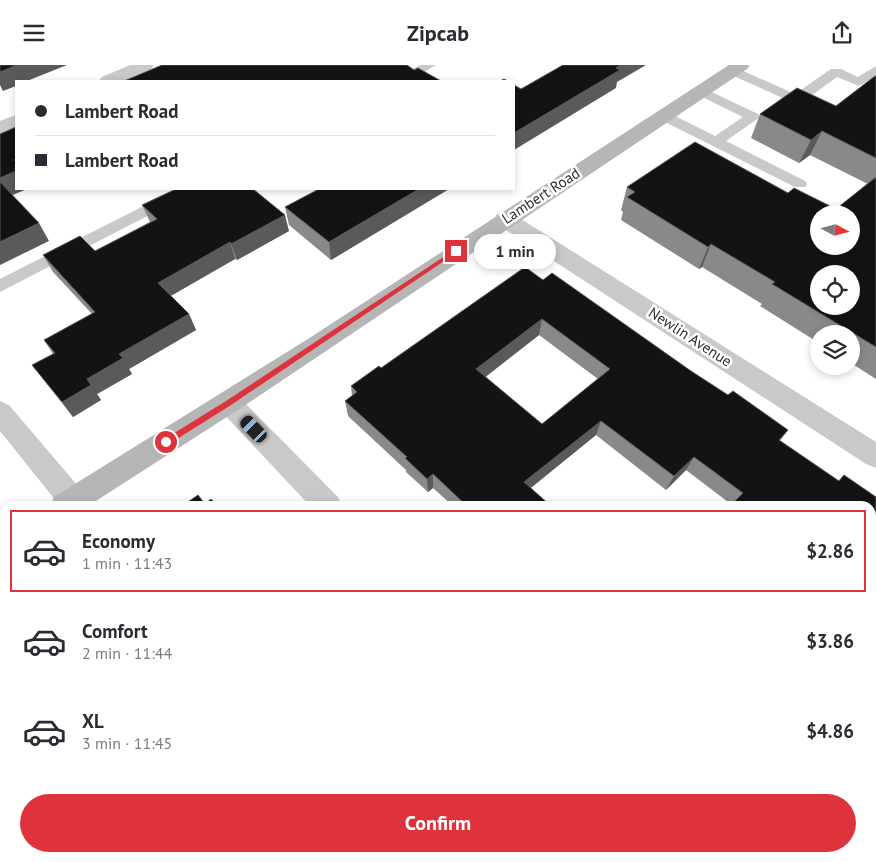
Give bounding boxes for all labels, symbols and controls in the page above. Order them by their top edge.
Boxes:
icon: menu [20,19,48,47]
text: Zipcab [407,19,469,47]
icon: share [828,19,856,47]
text: Lambert Road [65,99,178,123]
text: Lambert Road [65,148,178,172]
street label: Lambert Road [498,163,583,228]
north arrow [810,205,860,255]
map controls [810,205,860,375]
callout: 1 min [474,233,556,269]
route end [445,240,467,262]
text: 1 min [495,241,535,261]
button: locate [810,265,860,315]
street label: Newlin Avenue [645,303,736,371]
button: layers [810,325,860,375]
car [238,413,269,445]
route start [155,431,177,453]
icon: car [22,529,67,574]
text: Economy [82,529,155,553]
text: $2.86 [806,539,854,563]
text: 1 min · 11:43 [82,553,172,573]
icon: car [22,619,67,664]
text: Comfort [82,619,148,643]
text: $3.86 [806,629,854,653]
text: 2 min · 11:44 [82,643,172,663]
icon: car [22,709,67,754]
text: XL [82,709,104,733]
text: $4.86 [806,719,854,743]
text: 3 min · 11:45 [82,733,172,753]
button: Confirm [20,794,856,852]

